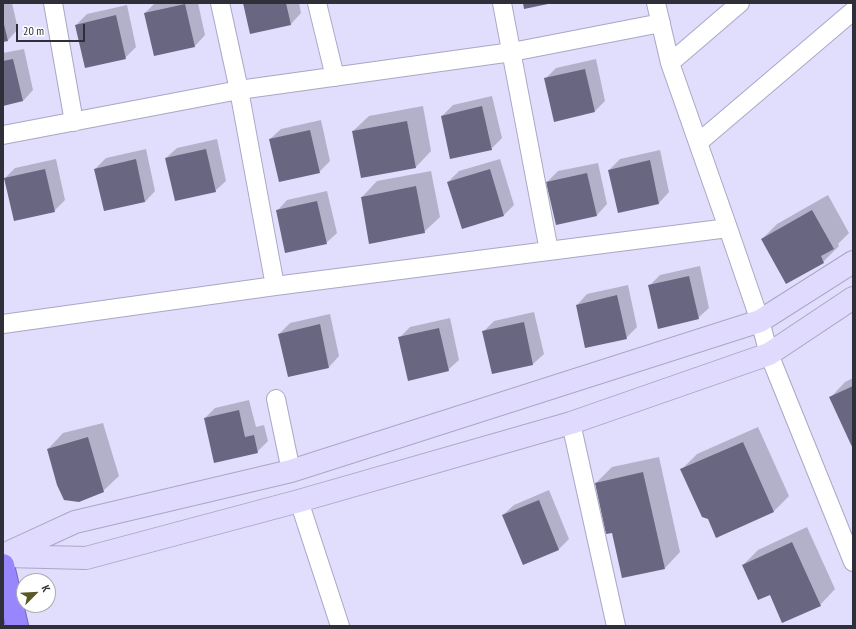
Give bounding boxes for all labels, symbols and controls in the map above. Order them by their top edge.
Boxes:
scale bar [18,16,87,42]
text: 20 m [23,23,44,38]
north arrow [16,573,56,613]
text: K [38,583,54,594]

